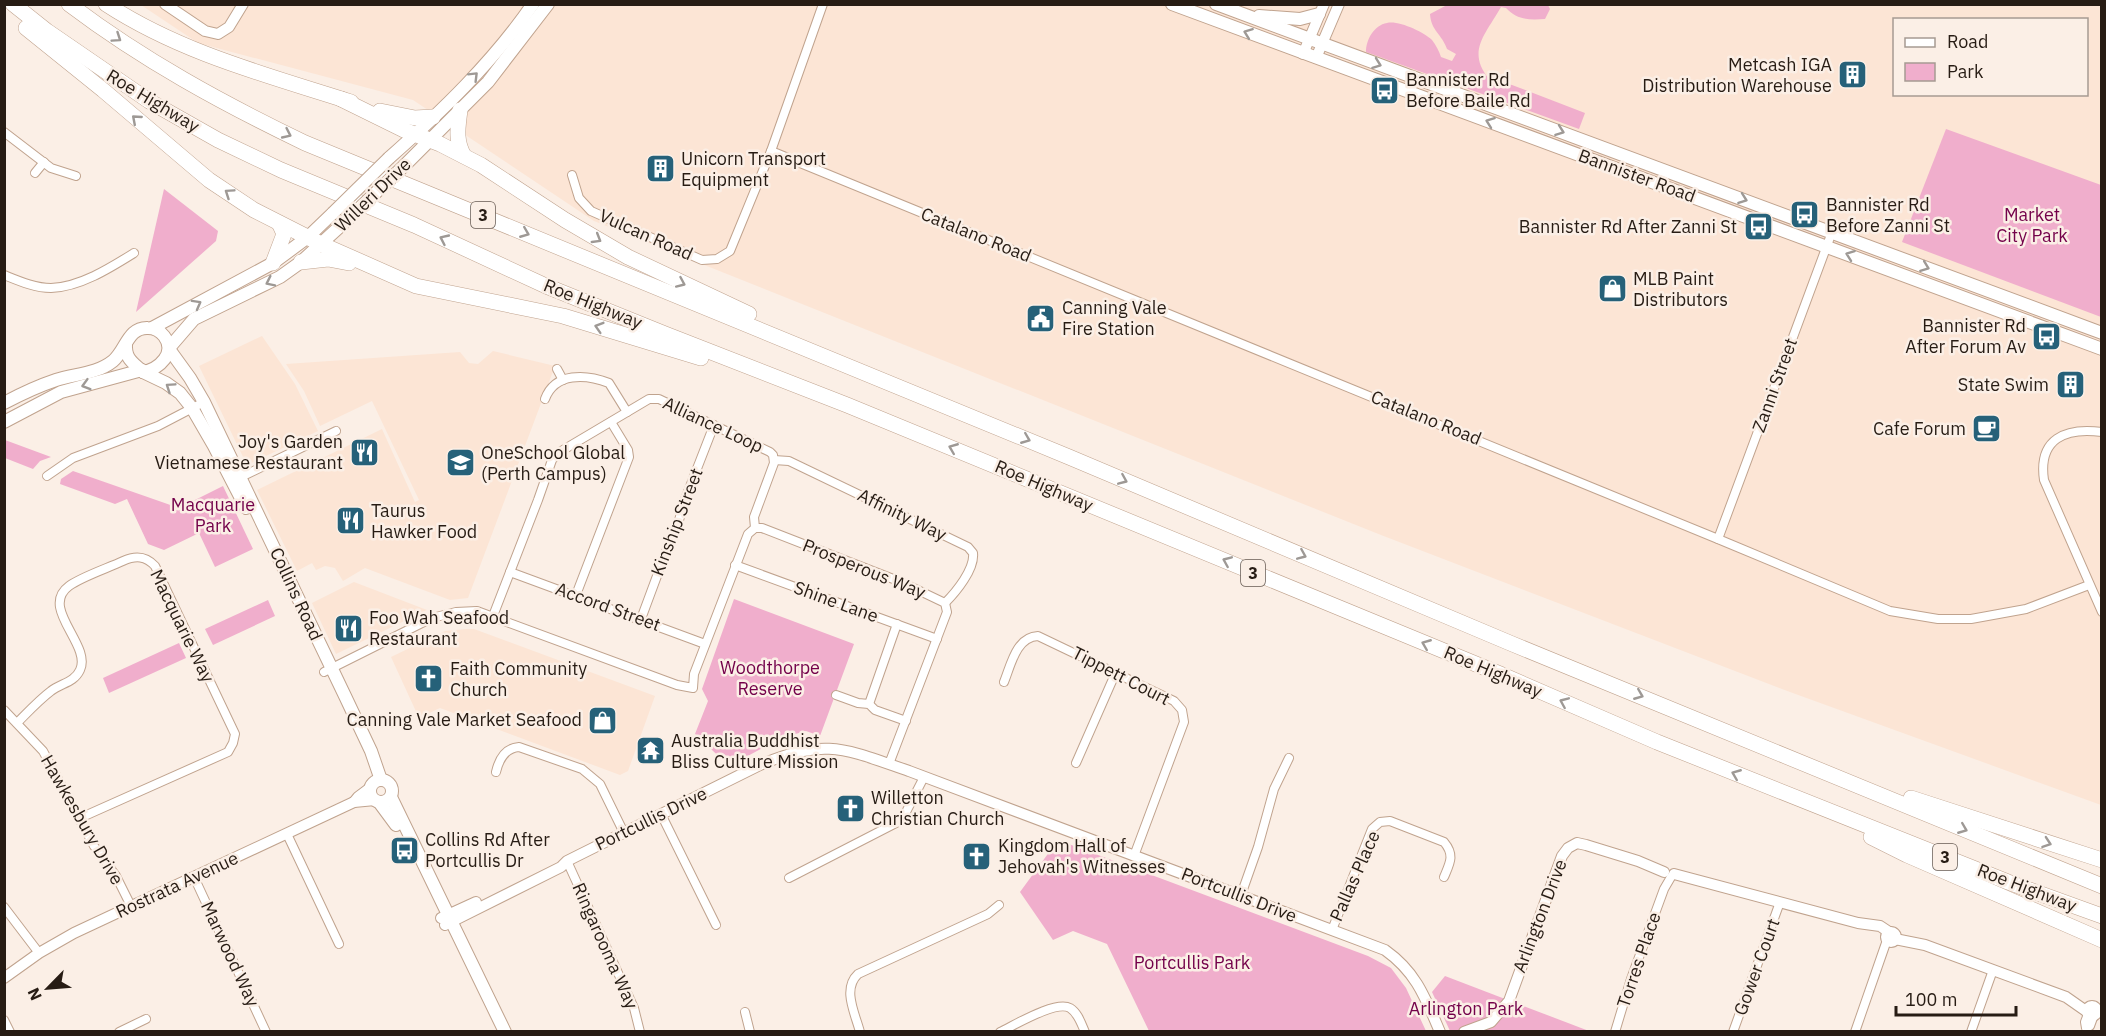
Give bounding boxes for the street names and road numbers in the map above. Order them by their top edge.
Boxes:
street label: Roe Highway [103,64,204,137]
street label: Bannister Road [1575,144,1699,207]
street label: Willeri Drive [330,153,416,237]
road number: 3 [471,202,495,228]
street label: Catalano Road [918,202,1035,267]
street label: Vulcan Road [596,204,697,265]
street label: Roe Highway [540,273,646,334]
street label: Zanni Street [1747,335,1802,435]
street label: Catalano Road [1368,385,1485,450]
street label: Alliance Loop [659,391,767,458]
street label: Roe Highway [992,455,1097,517]
street label: Kinship Street [645,465,708,579]
street label: Affinity Way [854,483,951,546]
street label: Prosperous Way [799,533,929,604]
street label: Collins Road [265,544,328,644]
road number: 3 [1241,560,1265,586]
street label: Macquarie Way [145,565,220,686]
street label: Shine Lane [791,576,882,627]
street label: Accord Street [553,577,664,636]
street label: Tippett Court [1068,641,1174,710]
street label: Roe Highway [1441,641,1546,703]
street label: Hawkesbury Drive [36,751,129,889]
street label: Portcullis Drive [591,781,711,856]
street label: Pallas Place [1324,827,1385,925]
road number: 3 [1933,844,1957,870]
street label: Rostrata Avenue [112,846,242,923]
street label: Arlington Drive [1507,856,1572,976]
street label: Roe Highway [1974,858,2080,917]
street label: Portcullis Drive [1178,862,1300,927]
street label: Ringarooma Way [567,879,644,1013]
street label: Marwood Way [196,897,265,1010]
street label: Torres Place [1611,909,1666,1011]
street label: Gower Court [1728,915,1785,1018]

